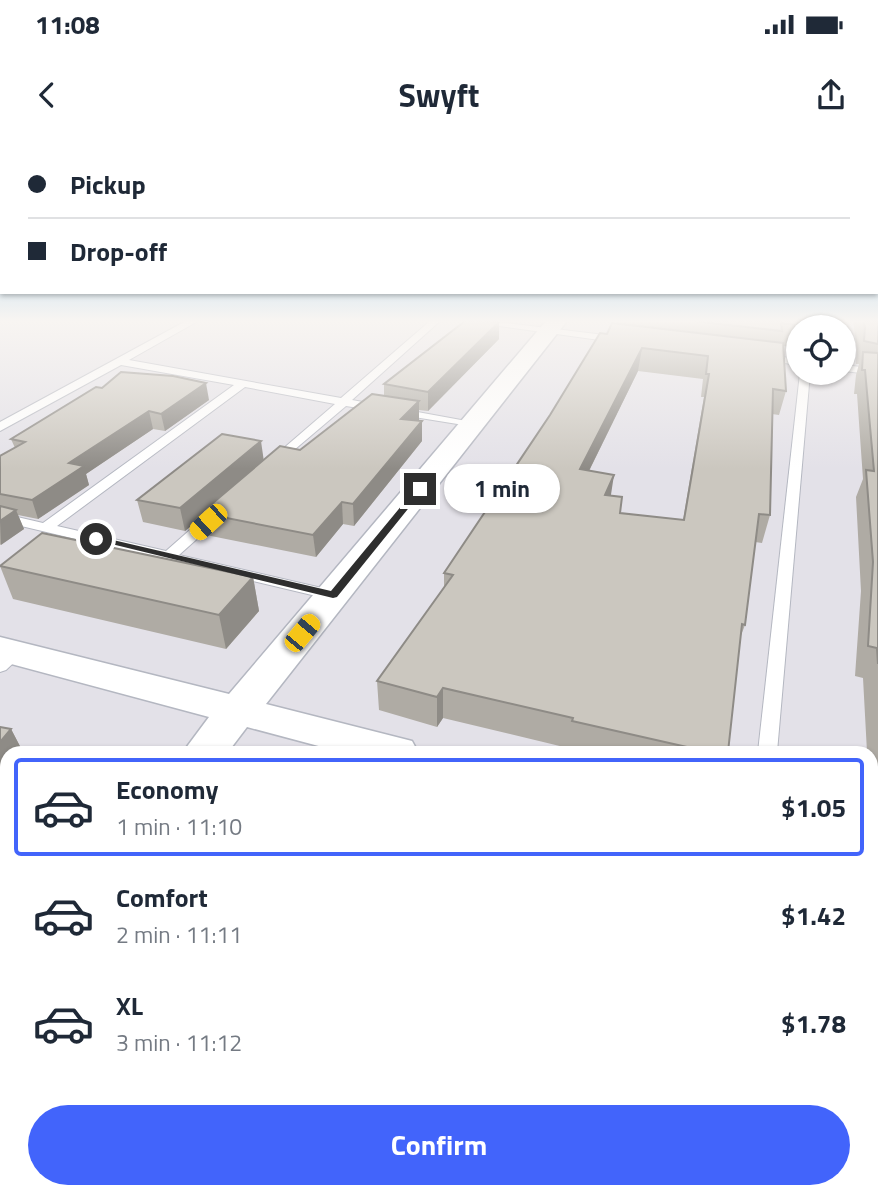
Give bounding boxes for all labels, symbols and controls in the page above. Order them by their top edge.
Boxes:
text: 11:08 [35,5,100,44]
text: Swyft [399,71,479,119]
icon: back [28,76,66,114]
icon: share [812,76,850,114]
text: Pickup [70,165,146,204]
text: Drop-off [70,232,167,271]
map controls [786,315,856,385]
button: locate [786,315,856,385]
callout: 1 min [444,464,560,514]
text: 1 min [474,471,530,506]
route end [404,473,436,505]
car [186,500,231,544]
route start [80,523,112,555]
car [281,610,324,656]
text: Economy [116,770,218,809]
icon: car [32,776,95,839]
text: $1.05 [781,788,846,827]
text: 1 min · 11:10 [116,809,242,844]
text: Comfort [116,878,208,917]
icon: car [32,884,95,947]
text: $1.42 [781,896,846,935]
text: 2 min · 11:11 [116,917,242,952]
text: XL [116,986,143,1025]
icon: car [32,992,95,1055]
text: $1.78 [781,1004,846,1043]
text: 3 min · 11:12 [116,1025,242,1060]
button: Confirm [28,1105,850,1185]

